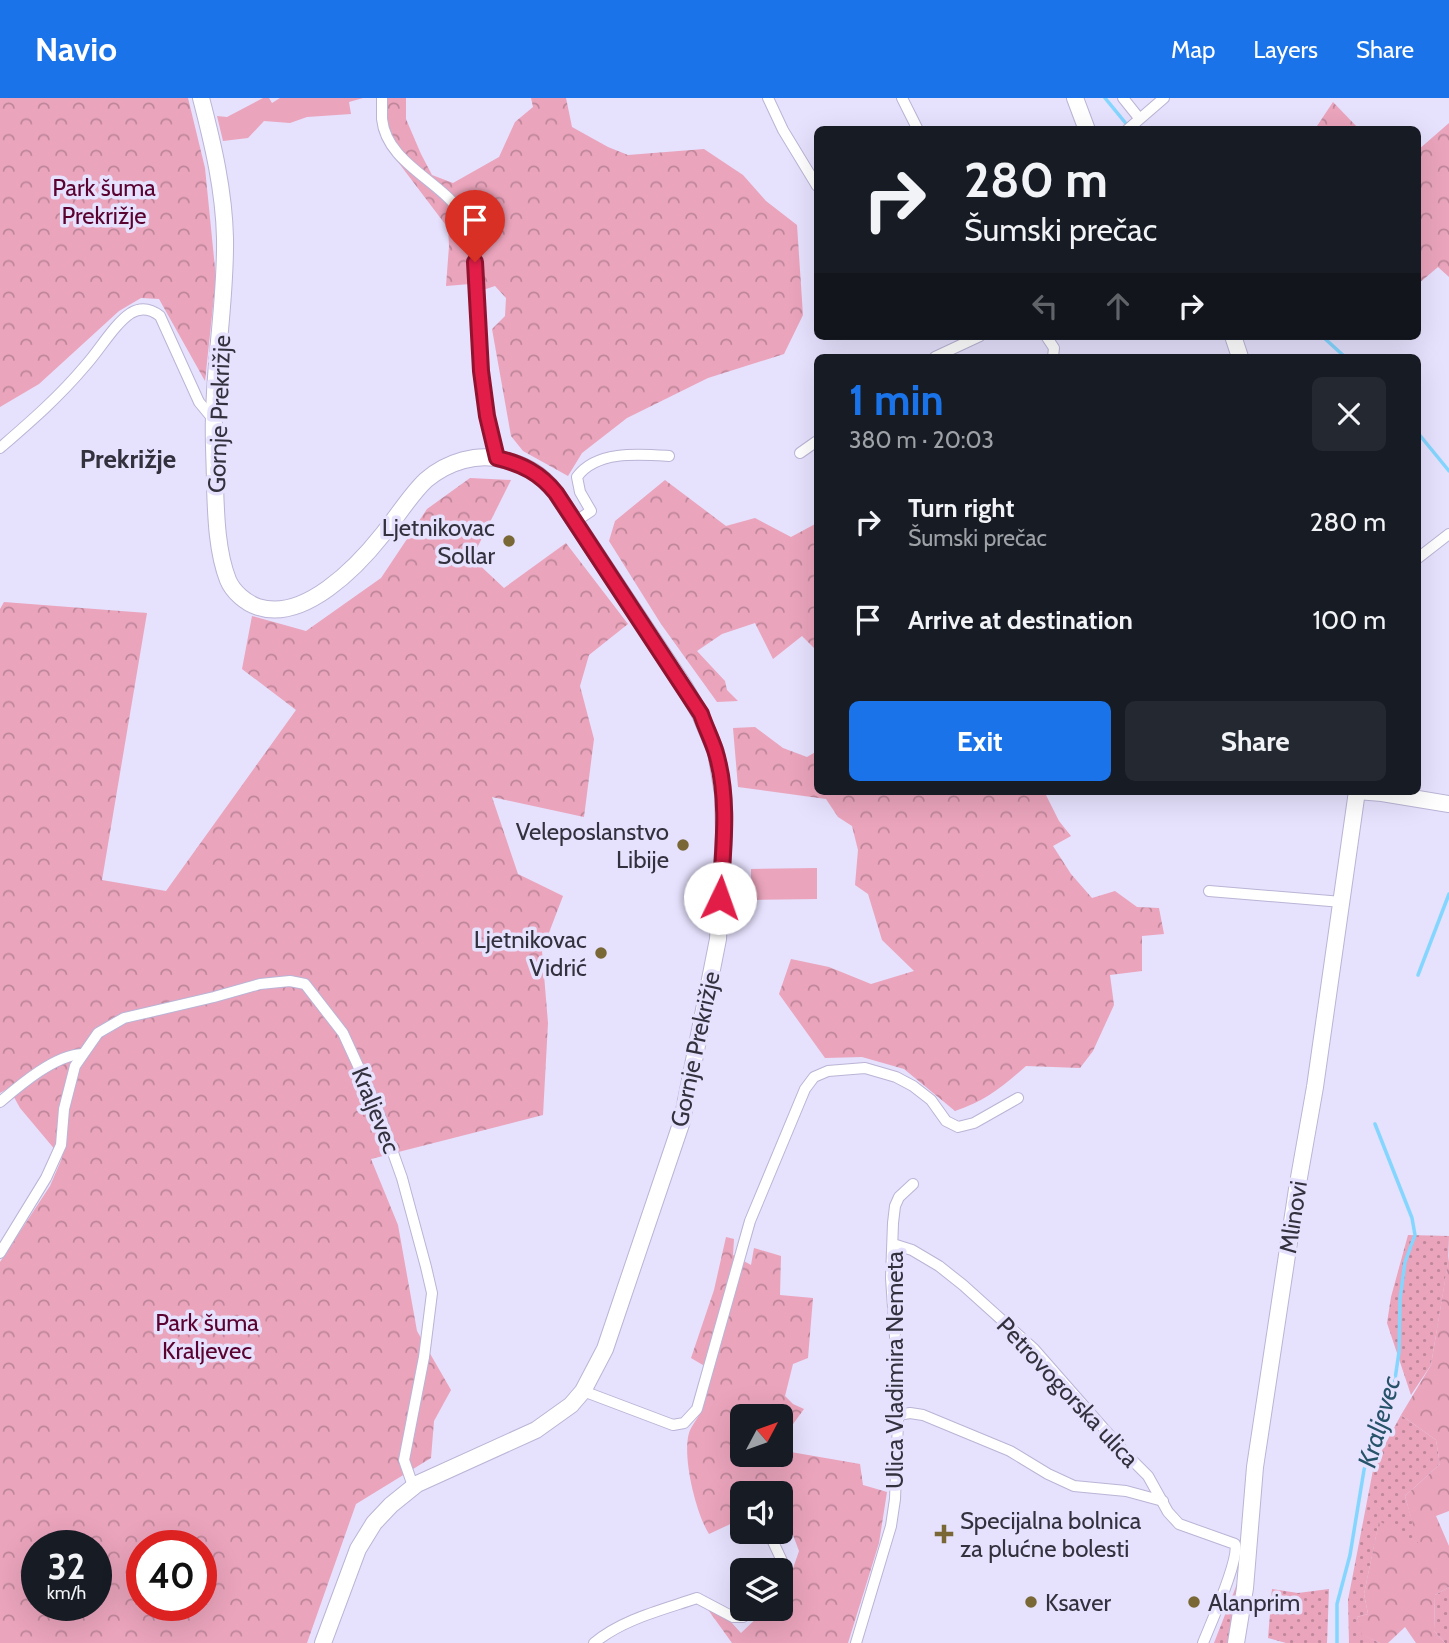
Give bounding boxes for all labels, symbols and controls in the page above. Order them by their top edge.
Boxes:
text: Navio [35,29,117,69]
text: Map [1171,35,1215,64]
text: Layers [1253,35,1318,64]
text: Share [1356,35,1414,64]
text: 280 m [964,150,1108,209]
icon: right [849,154,940,245]
park label: Park šuma Prekrižje [52,173,156,230]
pin [445,190,505,262]
icon: arrive [456,201,494,239]
text: Šumski prečac [964,210,1157,249]
icon: left [1026,287,1064,325]
icon: ahead [1099,287,1137,325]
icon: right [1172,287,1210,325]
street label: Gornje Prekrižje [202,334,236,494]
text: 1 min [849,374,944,426]
button: close [1312,377,1386,451]
text: 380 m · 20:03 [849,426,994,454]
district label: Prekrižje [80,443,176,475]
text: Turn right [908,492,1014,524]
icon: right [849,503,887,541]
text: 280 m [1310,506,1386,538]
place label: Ljetnikovac Sollar [382,513,495,570]
text: Šumski prečac [908,524,1047,552]
marker: Ljetnikovac Sollar [501,533,517,549]
icon: arrive [849,601,887,639]
text: Arrive at destination [908,604,1133,636]
text: 100 m [1313,604,1386,636]
button: Exit [849,701,1111,781]
button: Share [1125,701,1386,781]
place label: Veleposlanstvo Libije [516,817,669,874]
marker: Veleposlanstvo Libije [675,837,691,853]
position arrow [683,861,757,935]
place label: Ljetnikovac Vidrić [474,925,587,982]
marker: Ljetnikovac Vidrić [593,945,609,961]
street label: Gornje Prekrižje [664,969,726,1129]
street label: Kraljevec [346,1063,406,1157]
street label: Mlinovi [1273,1179,1313,1255]
street label: Ulica Vladimira Nemeta [880,1250,909,1489]
park label: Park šuma Kraljevec [155,1308,259,1365]
street label: Petrovogorska ulica [991,1311,1145,1473]
water label: Kraljevec [1351,1373,1407,1471]
north arrow [730,1404,793,1466]
map controls [730,1404,793,1621]
button: sound [730,1481,793,1544]
place label: Specijalna bolnica za plućne bolesti [960,1506,1142,1563]
marker: Specijalna bolnica za plućne bolesti [934,1524,954,1544]
speed limit sign: 40 [126,1530,217,1621]
text: 32 [48,1545,85,1588]
button: layers [730,1558,793,1621]
text: km/h [47,1582,86,1604]
place label: Ksaver [1045,1588,1111,1617]
place label: Alanprim [1208,1588,1300,1617]
marker: Ksaver [1023,1594,1039,1610]
marker: Alanprim [1186,1594,1202,1610]

